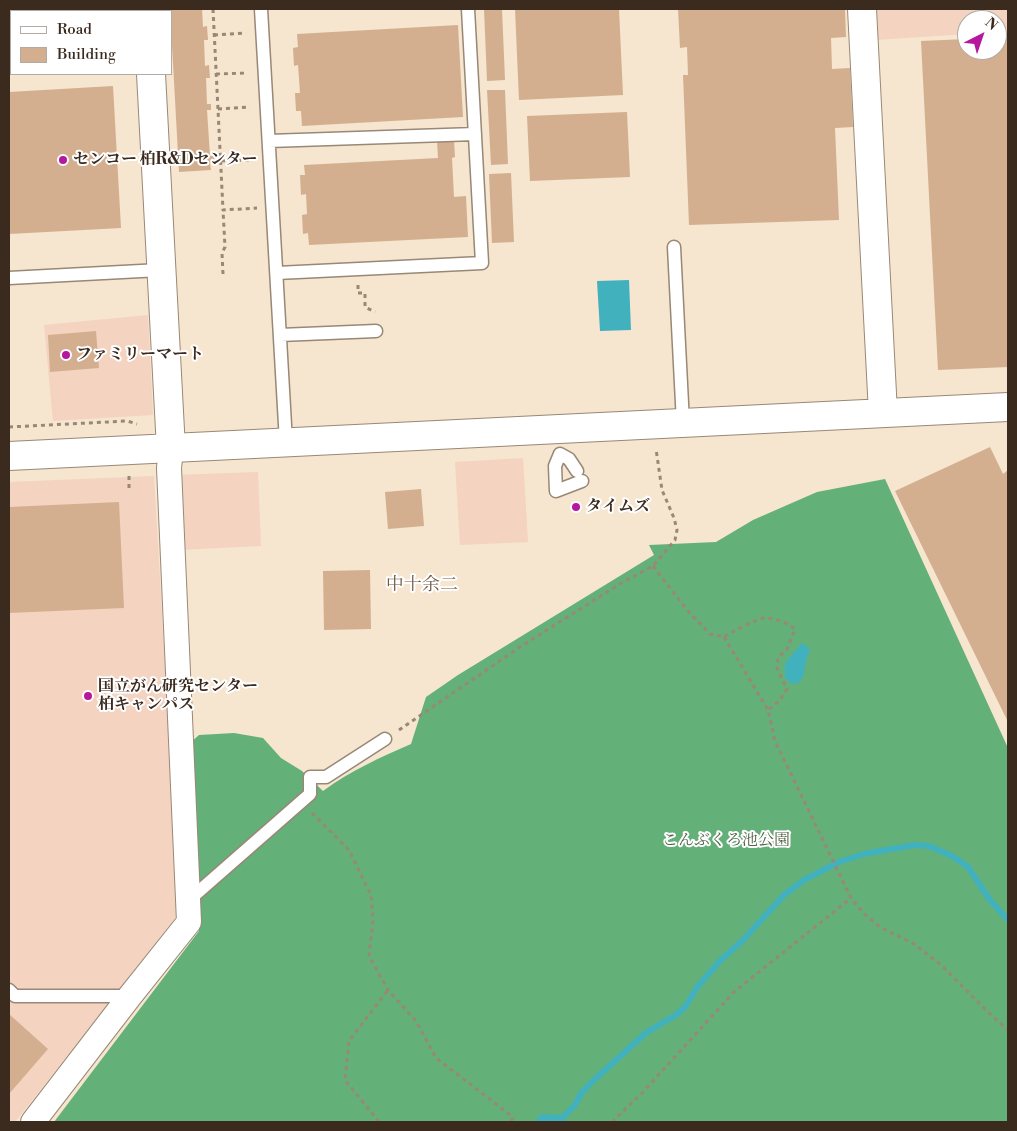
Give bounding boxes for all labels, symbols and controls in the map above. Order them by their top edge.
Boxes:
legend [10,10,172,75]
north arrow [957,10,1007,60]
text: N [981,14,1001,35]
text: Road [57,20,92,39]
text: Building [57,45,116,64]
place label: センコー 柏R&Dセンター [73,150,258,170]
marker: センコー 柏R&Dセンター [57,154,69,166]
place label: ファミリーマート [76,345,204,365]
marker: ファミリーマート [60,349,72,361]
place label: タイムズ [586,497,650,517]
marker: タイムズ [570,501,582,513]
district label: 中十余二 [386,575,458,597]
place label: 国立がん研究センター 柏キャンパス [98,677,258,715]
marker: 国立がん研究センター 柏キャンパス [82,690,94,702]
park label: こんぶくろ池公園 [662,831,790,851]

